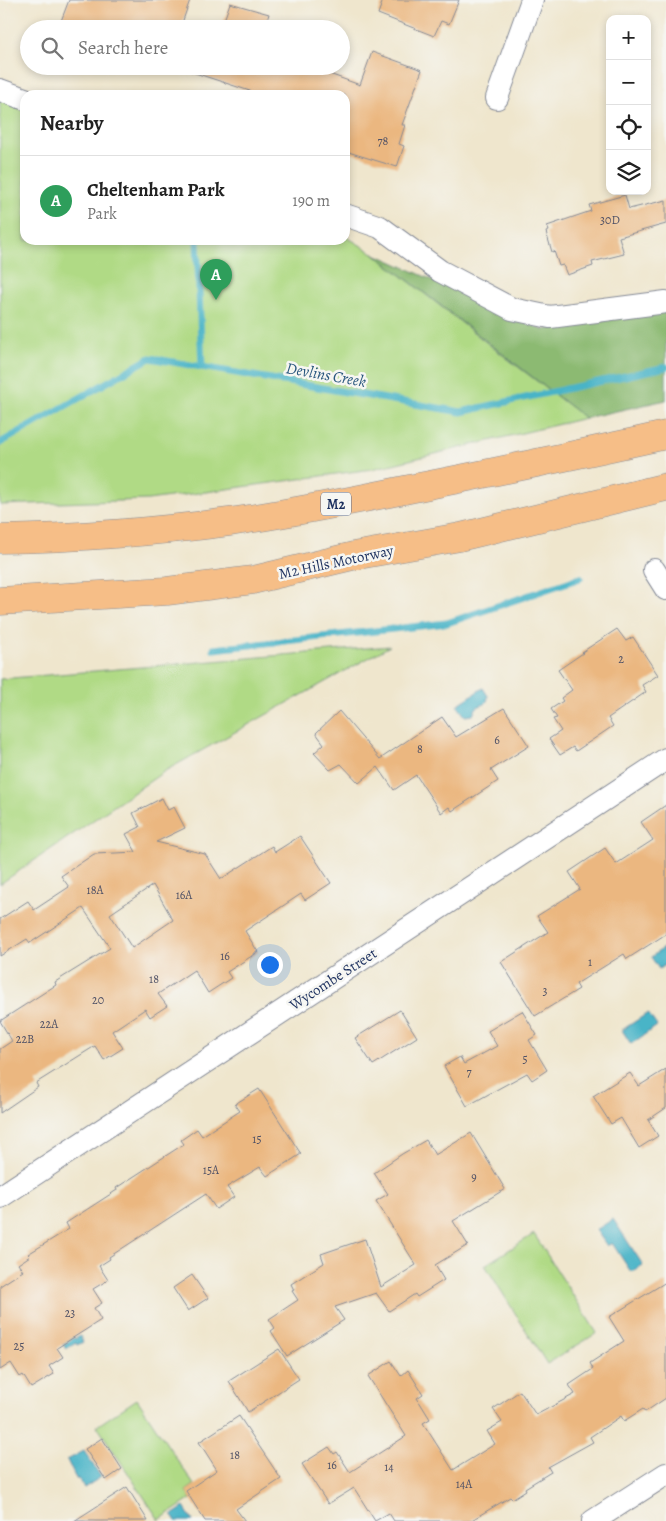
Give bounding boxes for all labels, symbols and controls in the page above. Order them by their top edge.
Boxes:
map controls [606,15,651,195]
button: + [606,15,651,60]
search box [20,20,350,75]
icon: search [38,34,66,62]
text: Search here [78,35,168,61]
button: − [606,60,651,105]
button: locate [606,105,651,150]
text: Nearby [40,109,103,137]
house number: 78 [378,133,389,149]
button: layers [606,150,651,195]
text: Cheltenham Park [87,177,224,203]
text: A [51,190,61,212]
text: 190 m [292,190,330,212]
text: Park [87,203,117,225]
house number: 30D [600,212,620,228]
pin: A [200,259,232,300]
water label: Devlins Creek [284,357,368,393]
road number: M2 [321,492,351,516]
street label: M2 Hills Motorway [277,540,395,584]
house number: 2 [618,651,624,667]
house number: 6 [494,732,500,748]
house number: 8 [417,741,423,757]
house number: 18A [87,882,104,898]
house number: 16A [176,887,193,903]
street label: Wycombe Street [285,943,381,1015]
house number: 16 [220,948,230,964]
your location [257,952,283,978]
house number: 1 [588,954,592,970]
house number: 18 [149,971,159,987]
house number: 3 [543,983,548,999]
house number: 20 [92,992,104,1008]
house number: 22A [40,1016,59,1032]
house number: 22B [16,1031,34,1047]
house number: 5 [522,1051,528,1067]
house number: 7 [466,1064,472,1080]
house number: 15 [252,1131,262,1147]
house number: 15A [203,1162,220,1178]
house number: 9 [471,1169,477,1185]
house number: 23 [65,1305,75,1321]
house number: 25 [14,1338,24,1354]
house number: 18 [230,1447,240,1463]
house number: 16 [327,1457,337,1473]
house number: 14 [384,1459,394,1475]
house number: 14A [456,1476,473,1492]

